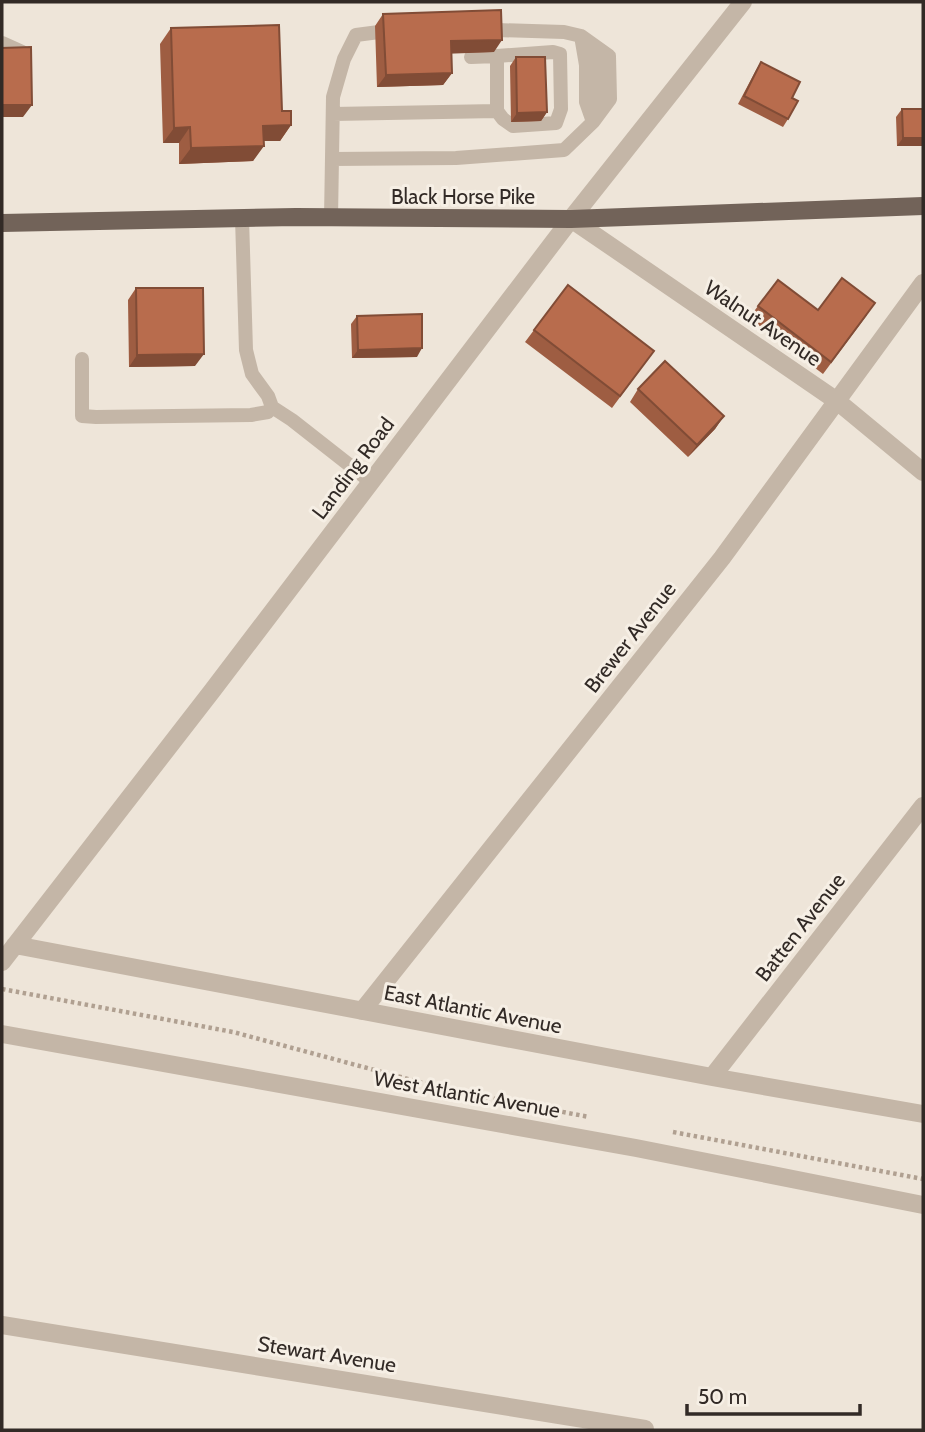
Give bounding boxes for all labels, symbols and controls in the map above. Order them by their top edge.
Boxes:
street label: Black Horse Pike [391,184,535,209]
street label: Walnut Avenue [700,275,826,371]
street label: Landing Road [307,412,399,524]
street label: Brewer Avenue [579,577,681,697]
street label: Batten Avenue [750,868,850,986]
street label: East Atlantic Avenue [382,979,564,1039]
street label: West Atlantic Avenue [372,1065,562,1123]
street label: Stewart Avenue [256,1331,398,1377]
scale bar [687,1372,860,1416]
text: 50 m [698,1384,747,1409]

